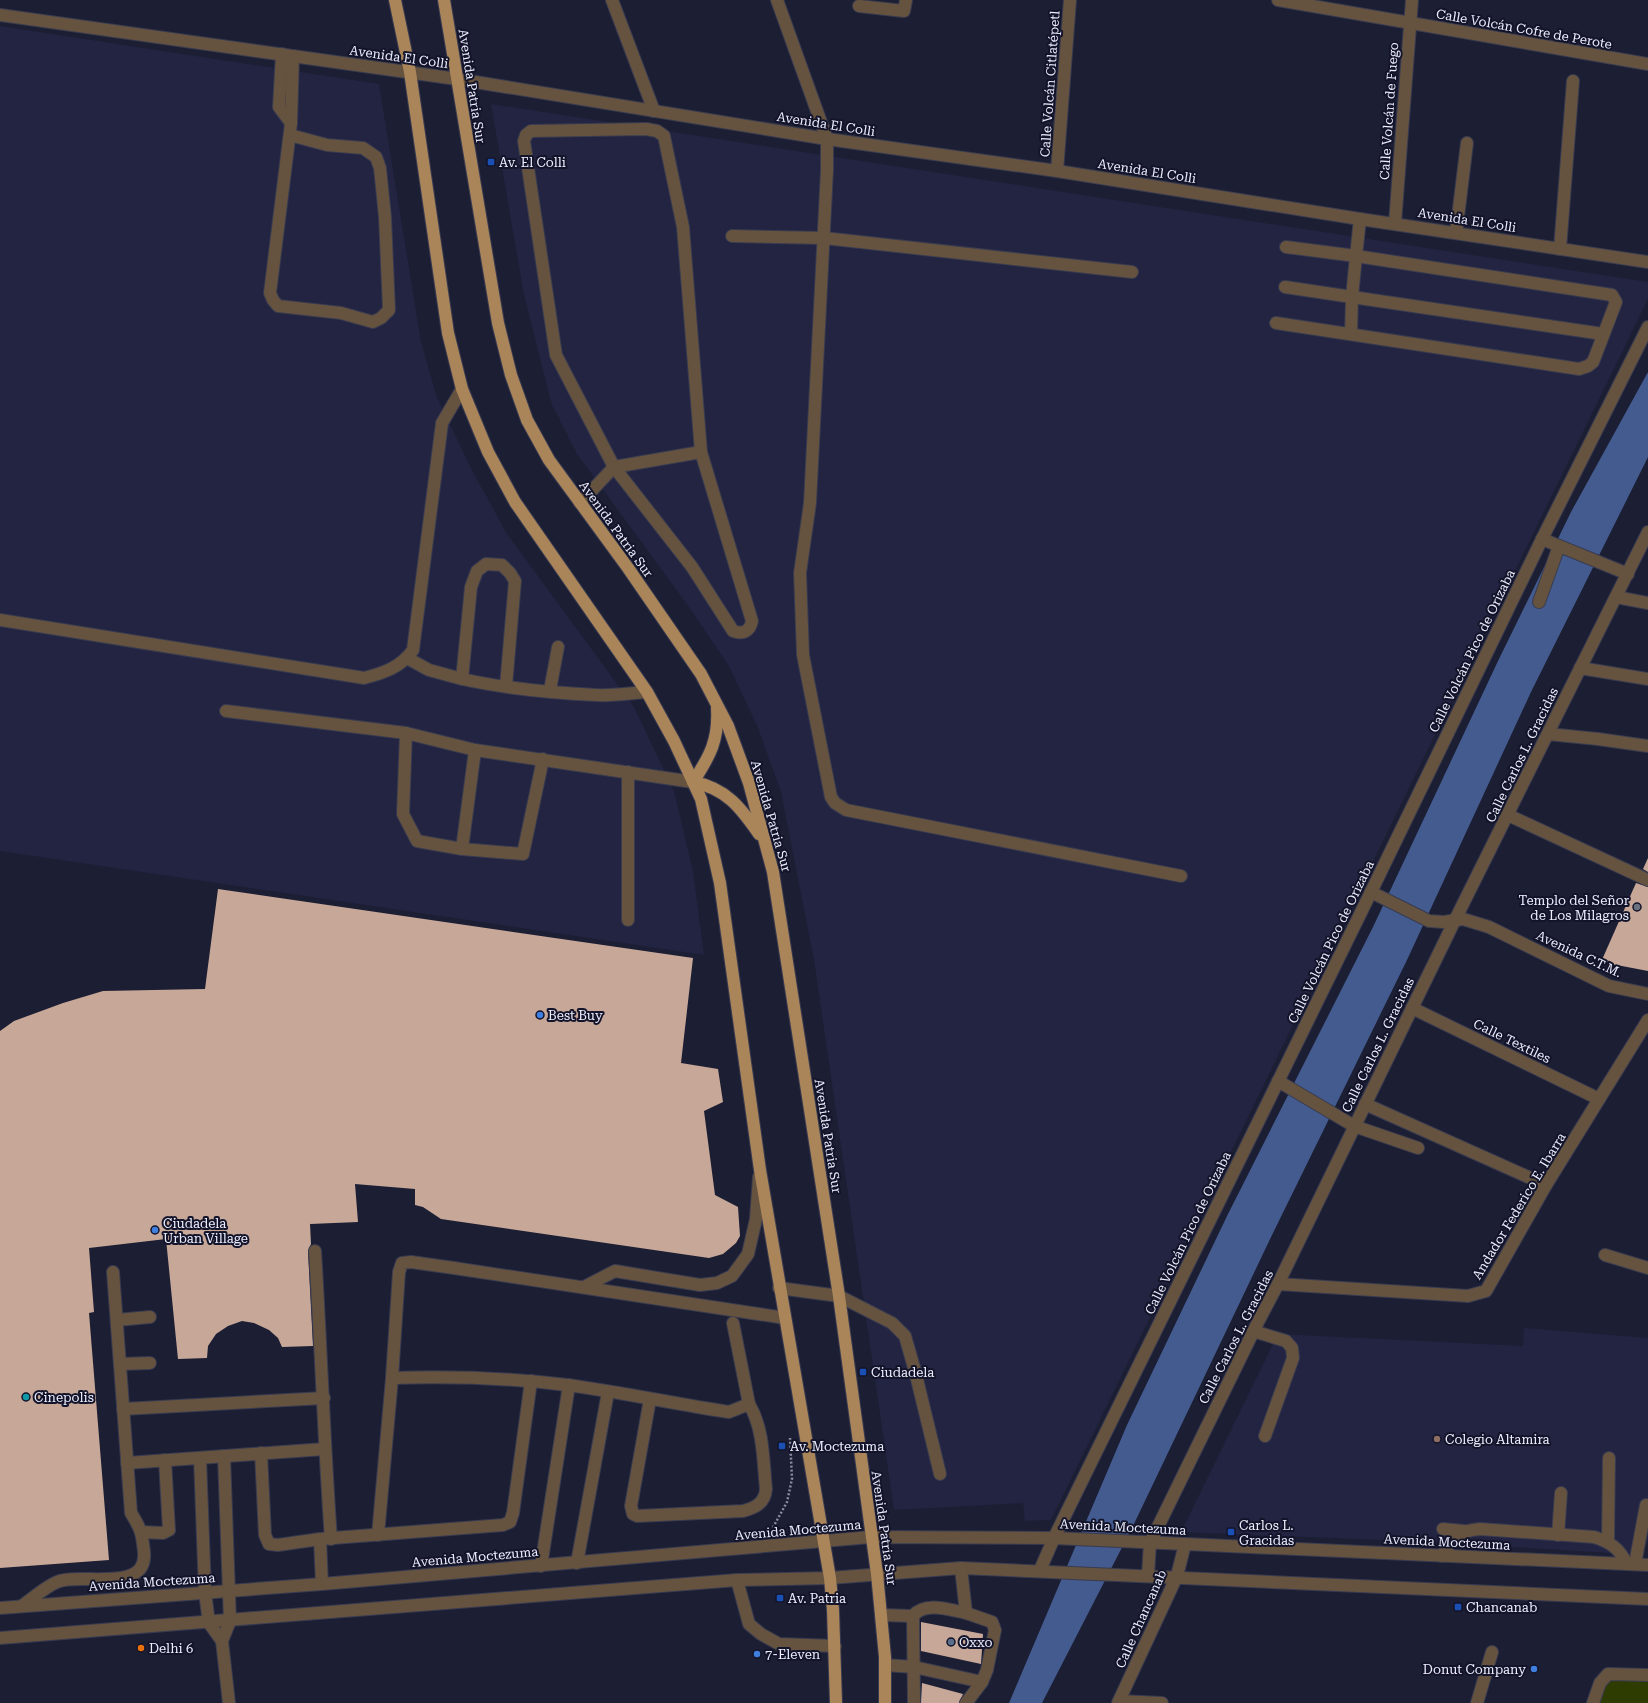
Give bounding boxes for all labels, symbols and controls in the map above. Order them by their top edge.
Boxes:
street label: Calle Volcán Cofre de Perote [1435,6,1613,52]
street label: Calle Volcán Citlatépetl [1037,10,1063,158]
street label: Avenida Patria Sur [456,28,489,145]
street label: Calle Volcán de Fuego [1377,42,1401,180]
street label: Avenida El Colli [349,43,449,71]
street label: Avenida El Colli [776,109,876,139]
place label: Av. El Colli [499,155,566,170]
street label: Avenida El Colli [1097,156,1197,186]
marker: Av. El Colli [486,157,496,167]
street label: Avenida El Colli [1417,205,1517,235]
street label: Avenida Patria Sur [576,478,656,581]
street label: Calle Volcán Pico de Orizaba [1426,567,1518,735]
street label: Calle Carlos L. Gracidas [1483,685,1561,825]
street label: Avenida Patria Sur [748,758,794,874]
street label: Calle Volcán Pico de Orizaba [1285,858,1377,1026]
place label: Templo del Señor de Los Milagros [1519,893,1630,923]
marker: Templo del Señor de Los Milagros [1632,902,1642,912]
street label: Avenida C.T.M. [1534,928,1624,980]
street label: Calle Carlos L. Gracidas [1339,975,1417,1115]
place label: Best Buy [548,1008,603,1023]
marker: Best Buy [535,1010,545,1020]
street label: Calle Textiles [1471,1016,1553,1066]
street label: Avenida Patria Sur [812,1078,845,1195]
street label: Andador Federico E. Ibarra [1469,1130,1569,1282]
street label: Calle Volcán Pico de Orizaba [1142,1149,1234,1317]
place label: Ciudadela Urban Village [163,1216,248,1246]
marker: Ciudadela Urban Village [150,1225,160,1235]
street label: Calle Carlos L. Gracidas [1196,1268,1276,1406]
place label: Ciudadela [871,1365,934,1380]
marker: Ciudadela [858,1367,868,1377]
place label: Cinepolis [34,1390,94,1405]
marker: Cinepolis [21,1392,31,1402]
place label: Colegio Altamira [1445,1432,1550,1447]
marker: Colegio Altamira [1432,1434,1442,1444]
place label: Av. Moctezuma [790,1439,884,1454]
marker: Av. Moctezuma [777,1441,787,1451]
street label: Avenida Patria Sur [869,1470,900,1587]
street label: Avenida Moctezuma [1059,1516,1187,1538]
street label: Avenida Moctezuma [734,1517,862,1543]
place label: Carlos L. Gracidas [1239,1518,1294,1548]
marker: Carlos L. Gracidas [1226,1527,1236,1537]
street label: Avenida Moctezuma [1383,1531,1511,1553]
street label: Avenida Moctezuma [411,1544,539,1570]
street label: Calle Chancanab [1113,1567,1169,1671]
street label: Avenida Moctezuma [88,1570,216,1594]
place label: Av. Patria [788,1591,846,1606]
marker: Av. Patria [775,1593,785,1603]
place label: Chancanab [1466,1600,1537,1615]
marker: Chancanab [1453,1602,1463,1612]
place label: Oxxo [959,1635,992,1650]
marker: Oxxo [946,1637,956,1647]
place label: Delhi 6 [149,1641,193,1656]
marker: Delhi 6 [136,1643,146,1653]
place label: 7-Eleven [765,1647,821,1662]
marker: 7-Eleven [752,1649,762,1659]
place label: Donut Company [1423,1662,1526,1677]
marker: Donut Company [1529,1664,1539,1674]

